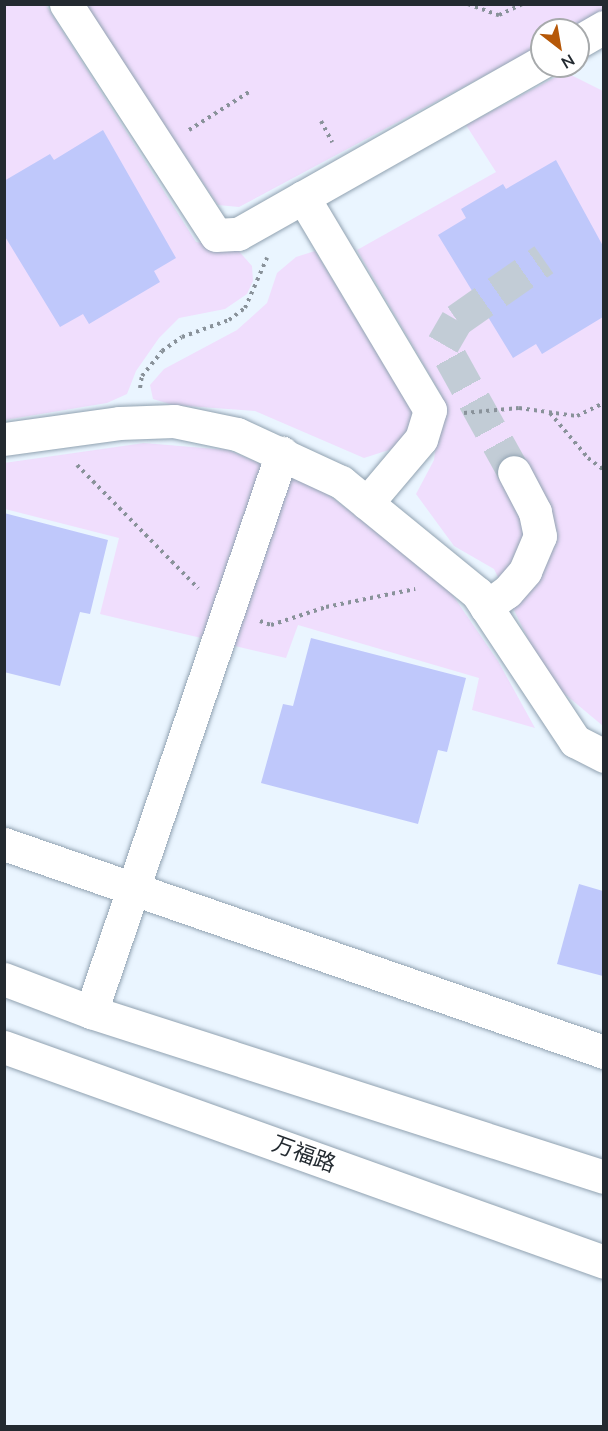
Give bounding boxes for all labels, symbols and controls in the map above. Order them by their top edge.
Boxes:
north arrow [530,18,590,78]
text: N [558,50,579,73]
street label: 万福路 [268,1130,340,1178]

